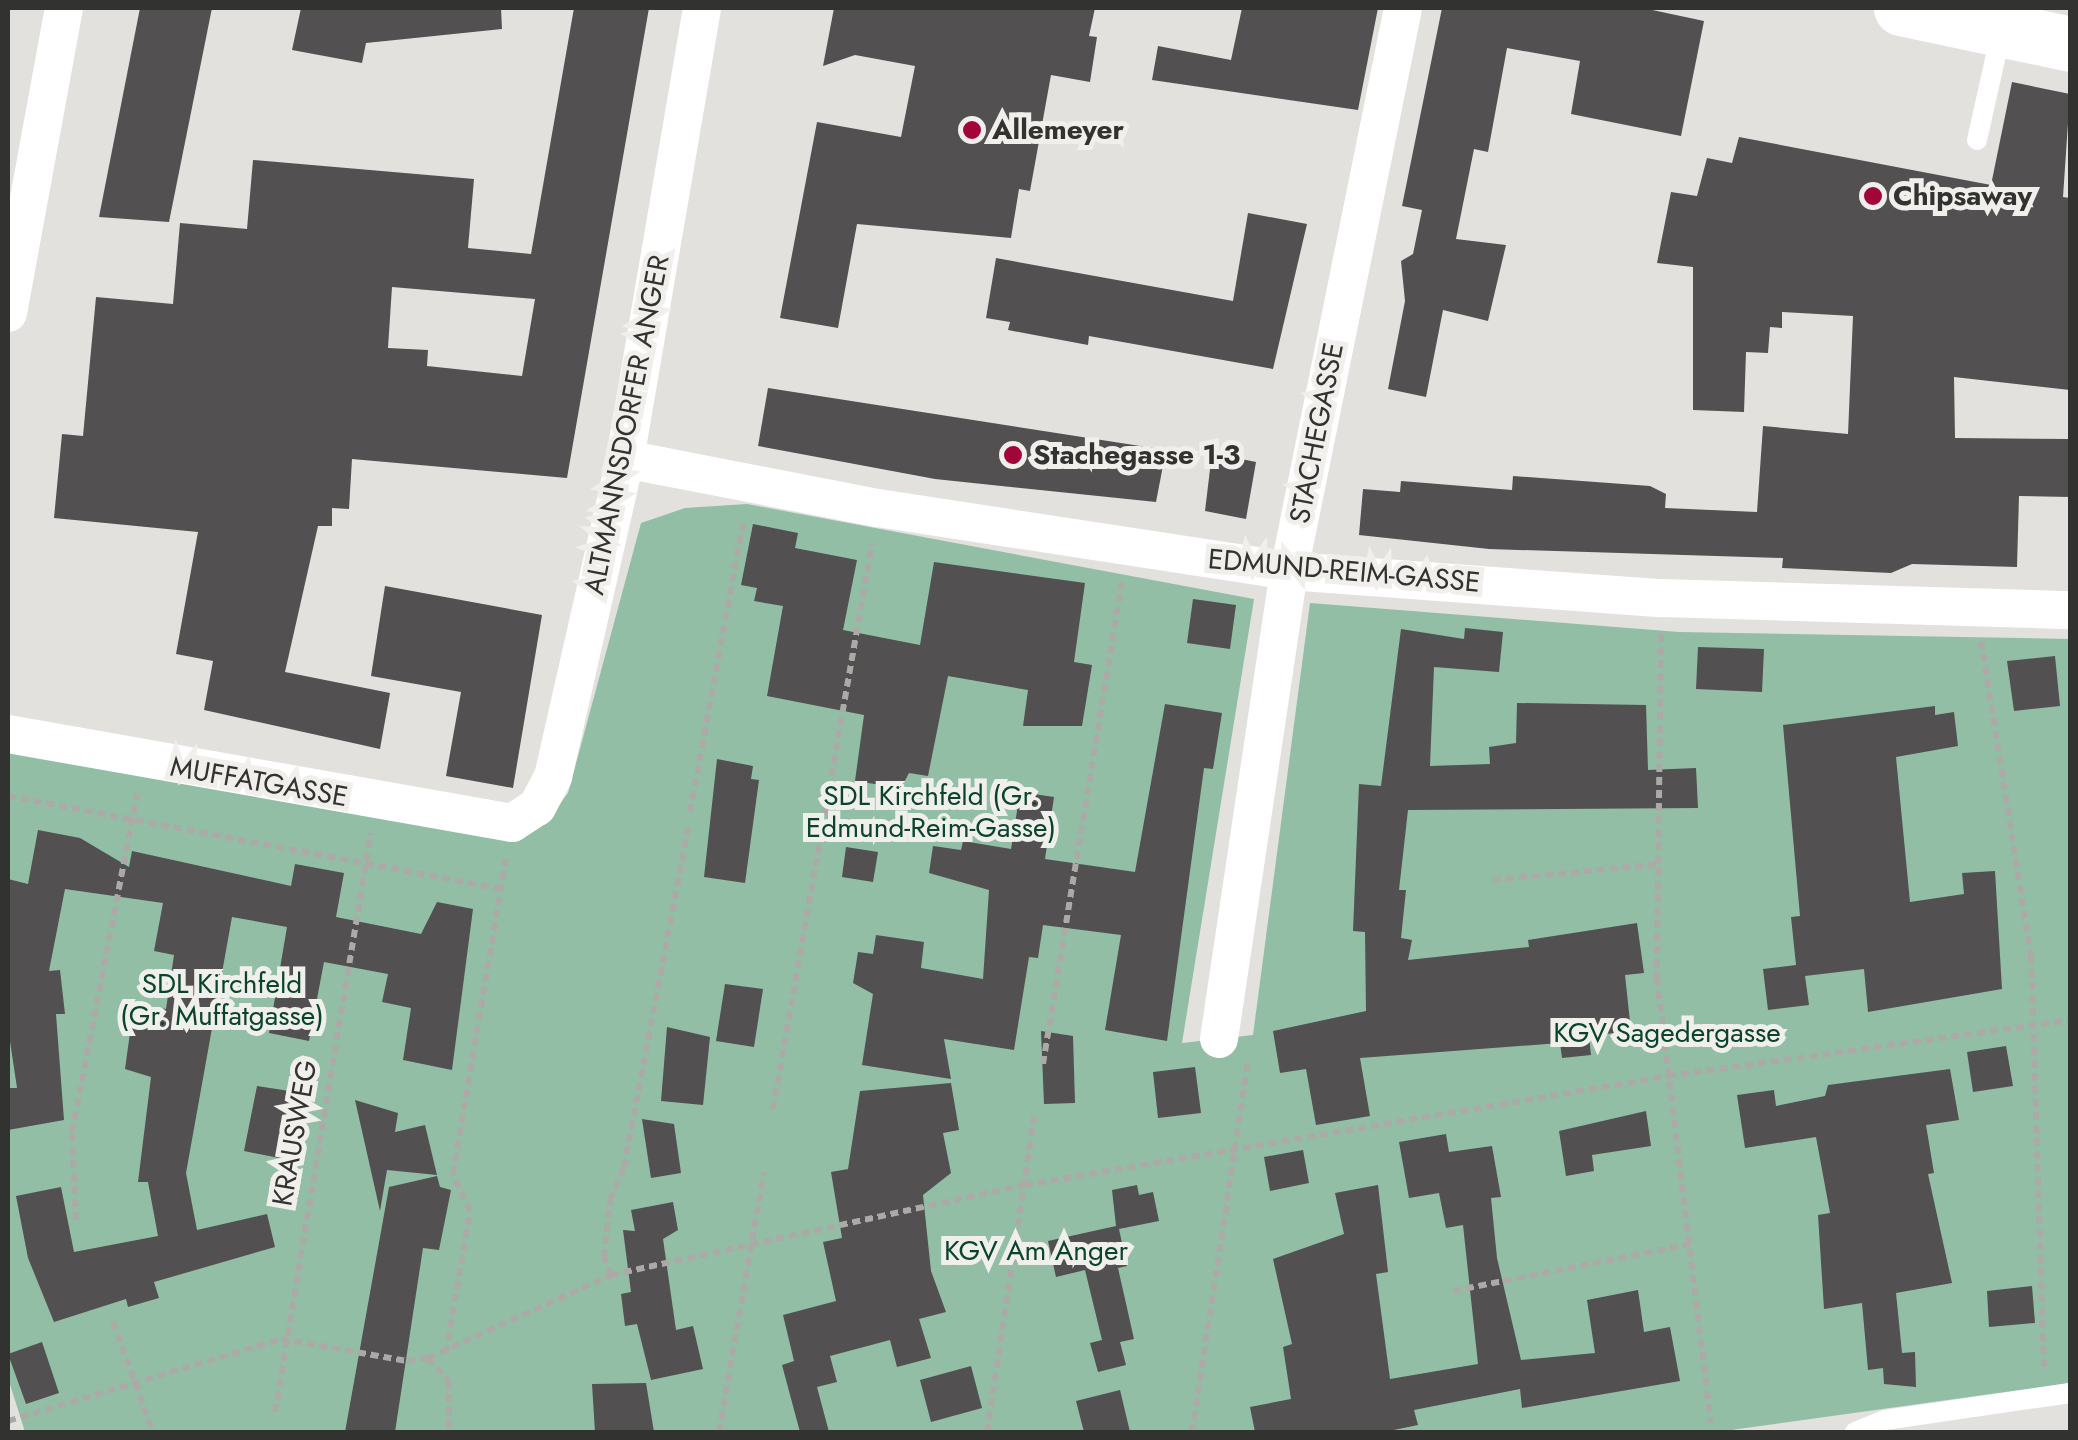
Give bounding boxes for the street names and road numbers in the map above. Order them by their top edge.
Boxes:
street label: ALTMANNSDORFER ANGER [578,252,676,598]
street label: STACHEGASSE [1283,340,1351,526]
street label: EDMUND-REIM-GASSE [1206,542,1482,600]
street label: MUFFATGASSE [168,750,350,814]
street label: KRAUSWEG [266,1057,324,1209]

